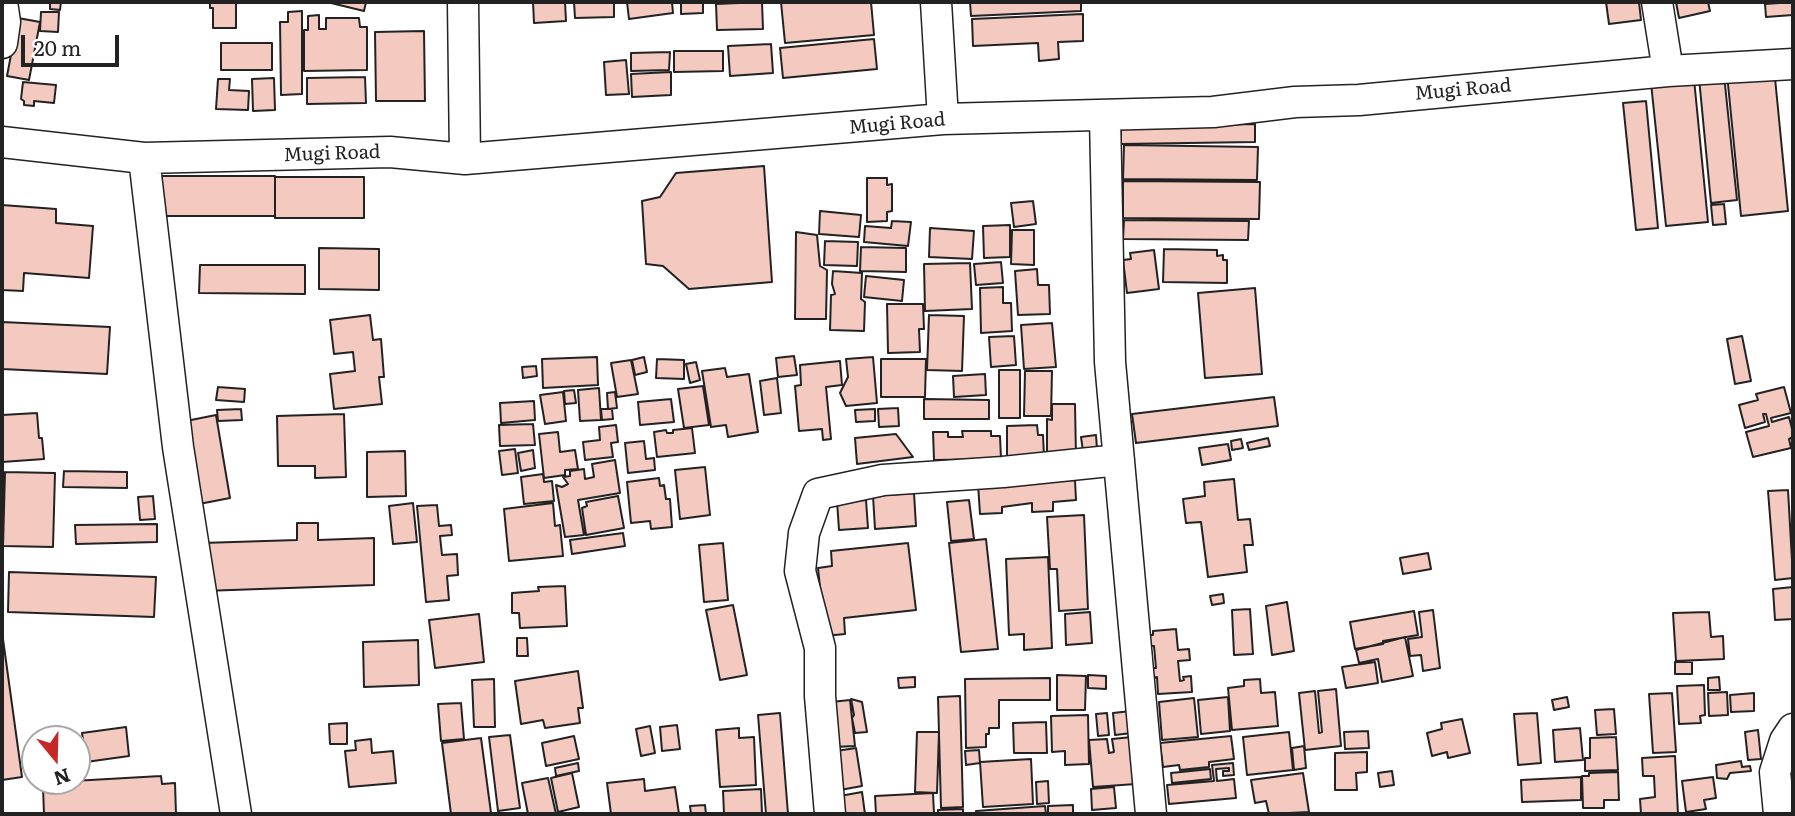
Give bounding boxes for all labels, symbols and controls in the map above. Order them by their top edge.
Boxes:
scale bar [24,21,122,65]
text: 20 m [34,31,81,62]
street label: Mugi Road [1414,74,1512,106]
street label: Mugi Road [848,108,946,140]
street label: Mugi Road [283,141,381,167]
north arrow [21,725,91,795]
text: N [50,762,74,794]

